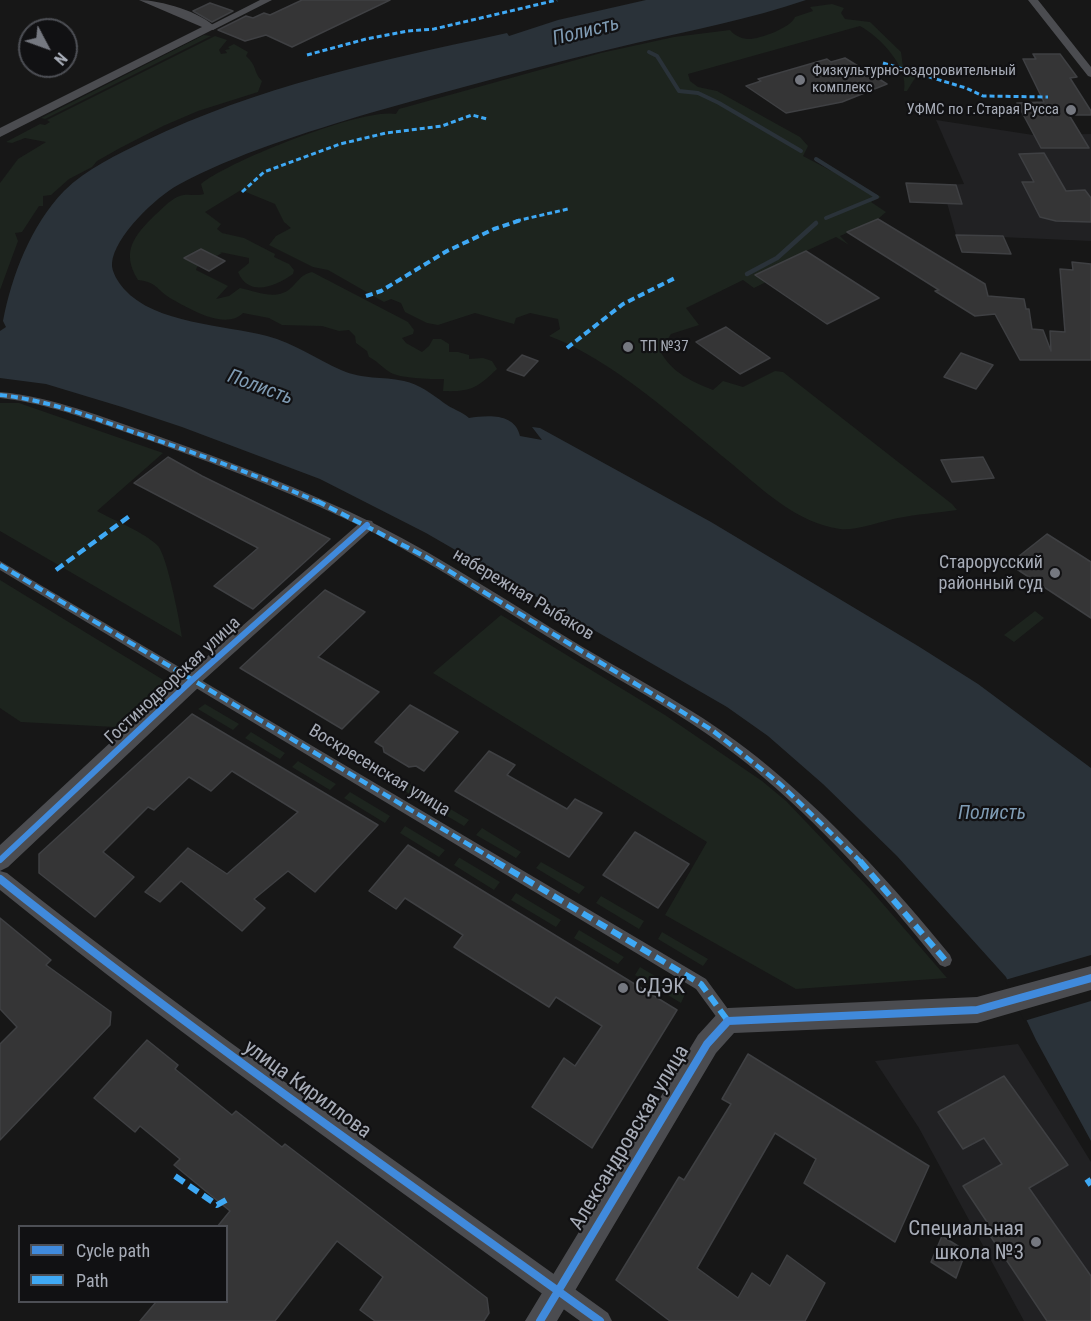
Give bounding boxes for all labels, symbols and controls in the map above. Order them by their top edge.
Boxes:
water label: Полисть [550,12,622,52]
north arrow [18,18,78,78]
text: N [50,49,71,69]
place label: Физкультурно-оздоровительный комплекс [812,62,1016,97]
marker: Физкультурно-оздоровительный комплекс [793,73,807,87]
place label: УФМС по г.Старая Русса [906,101,1059,119]
marker: УФМС по г.Старая Русса [1064,103,1078,117]
place label: ТП №37 [640,338,689,356]
marker: ТП №37 [621,340,635,354]
water label: Полисть [224,365,296,411]
street label: набережная Рыбаков [448,544,598,646]
place label: Старорусский районный суд [938,552,1043,594]
marker: Старорусский районный суд [1048,566,1062,580]
street label: Гостинодворская улица [101,613,245,749]
street label: Воскресенская улица [304,720,454,822]
water label: Полисть [958,802,1026,826]
place label: СДЭК [635,975,685,1001]
marker: СДЭК [616,981,630,995]
street label: улица Кириллова [238,1035,376,1145]
street label: Александровская улица [565,1041,695,1235]
place label: Специальная школа №3 [908,1217,1024,1267]
legend [18,1225,228,1303]
marker: Специальная школа №3 [1029,1235,1043,1249]
text: Cycle path [76,1240,150,1261]
text: Path [76,1270,109,1291]

